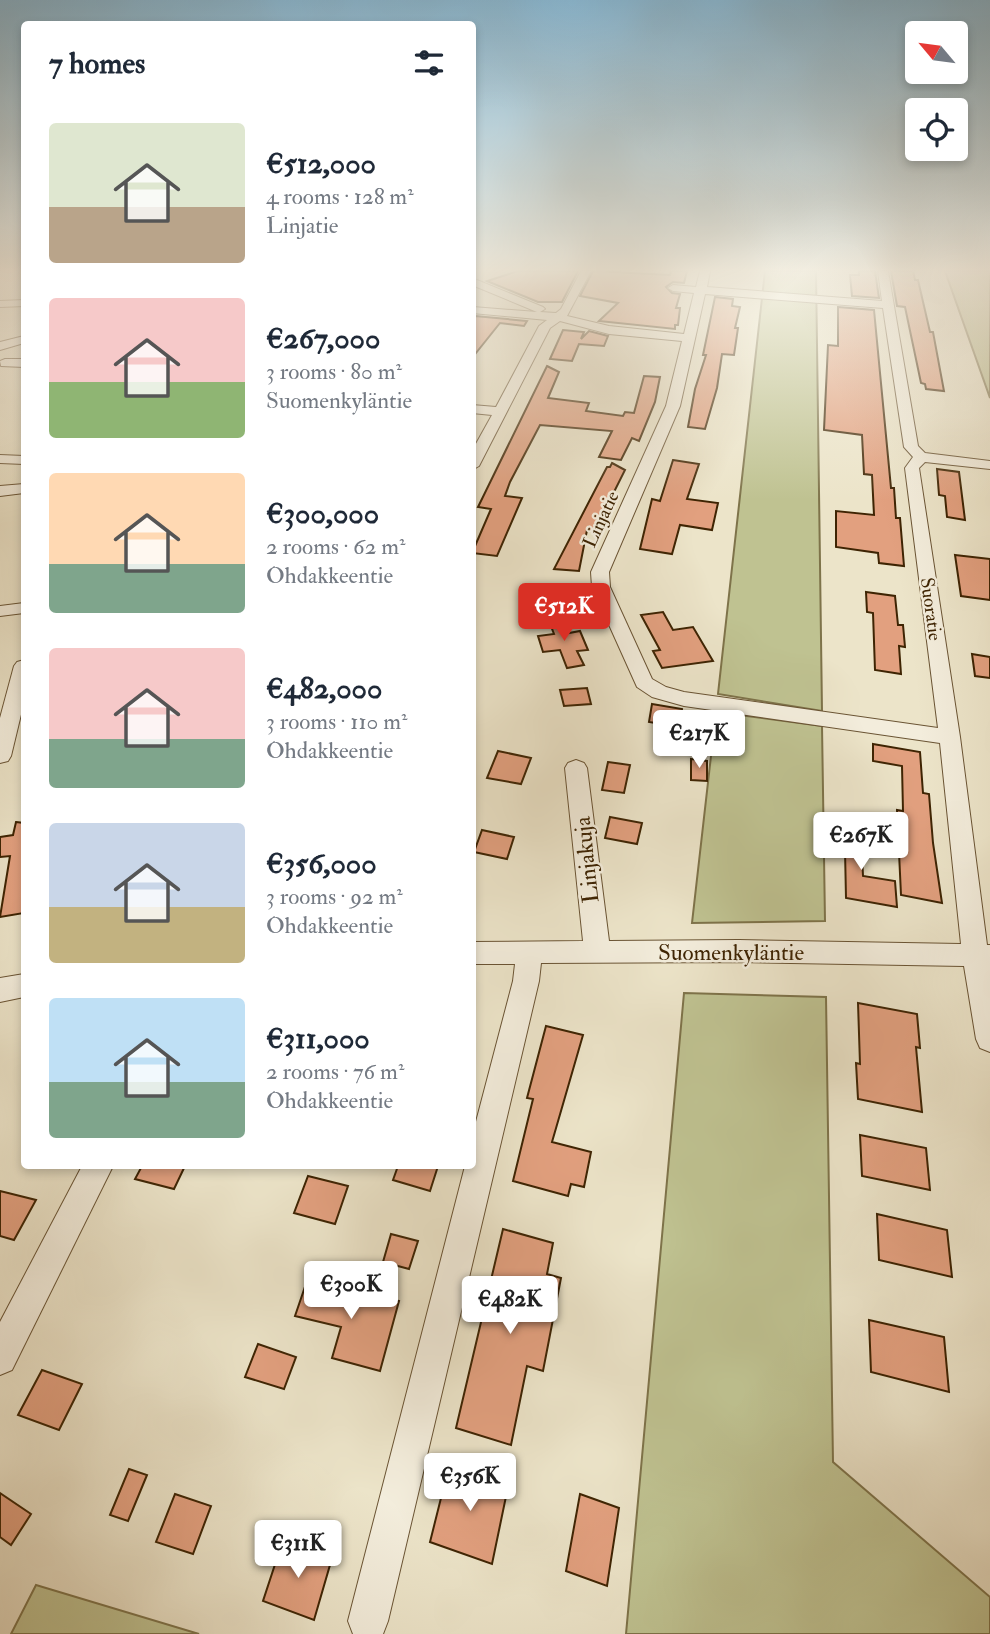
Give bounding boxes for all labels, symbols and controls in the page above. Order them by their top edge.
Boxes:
north arrow [905,21,968,84]
map controls [905,21,968,161]
icon: filters [410,44,448,82]
text: 7 homes [49,45,145,82]
button: locate [905,98,968,161]
text: €512,000 [266,145,376,182]
icon: home [105,151,189,235]
text: 4 rooms · 128 m² [266,182,414,211]
text: Linjatie [266,211,338,240]
text: €267,000 [266,320,380,357]
icon: home [105,326,189,410]
text: 3 rooms · 80 m² [266,357,402,386]
text: Suomenkyläntie [266,386,412,415]
street label: Linjatie [577,487,624,552]
text: €300,000 [266,495,379,532]
icon: home [105,501,189,585]
text: 2 rooms · 62 m² [266,532,405,561]
text: Ohdakkeentie [266,561,393,590]
street label: Suoratie [915,576,947,642]
pin: €512K [515,584,613,643]
text: €512K [534,591,594,620]
text: €482,000 [266,670,382,707]
icon: home [105,676,189,760]
text: 3 rooms · 110 m² [266,707,407,736]
pin: €217K [650,710,748,770]
text: €217K [669,718,729,747]
text: Ohdakkeentie [266,736,393,765]
pin: €267K [812,812,910,872]
street label: Linjakuja [567,815,605,905]
text: €267K [829,820,893,849]
text: €356,000 [266,845,377,882]
icon: home [105,851,189,935]
text: 3 rooms · 92 m² [266,882,403,911]
text: Ohdakkeentie [266,911,393,940]
street label: Suomenkyläntie [658,938,804,967]
text: €311,000 [266,1020,370,1057]
icon: home [105,1026,189,1110]
text: 2 rooms · 76 m² [266,1057,404,1086]
text: Ohdakkeentie [266,1086,393,1115]
pin: €300K [302,1262,400,1321]
text: €300K [320,1269,382,1298]
pin: €482K [461,1276,559,1336]
text: €482K [478,1284,542,1313]
pin: €356K [421,1454,519,1513]
text: €356K [440,1461,500,1490]
pin: €311K [249,1520,347,1580]
text: €311K [271,1528,325,1557]

